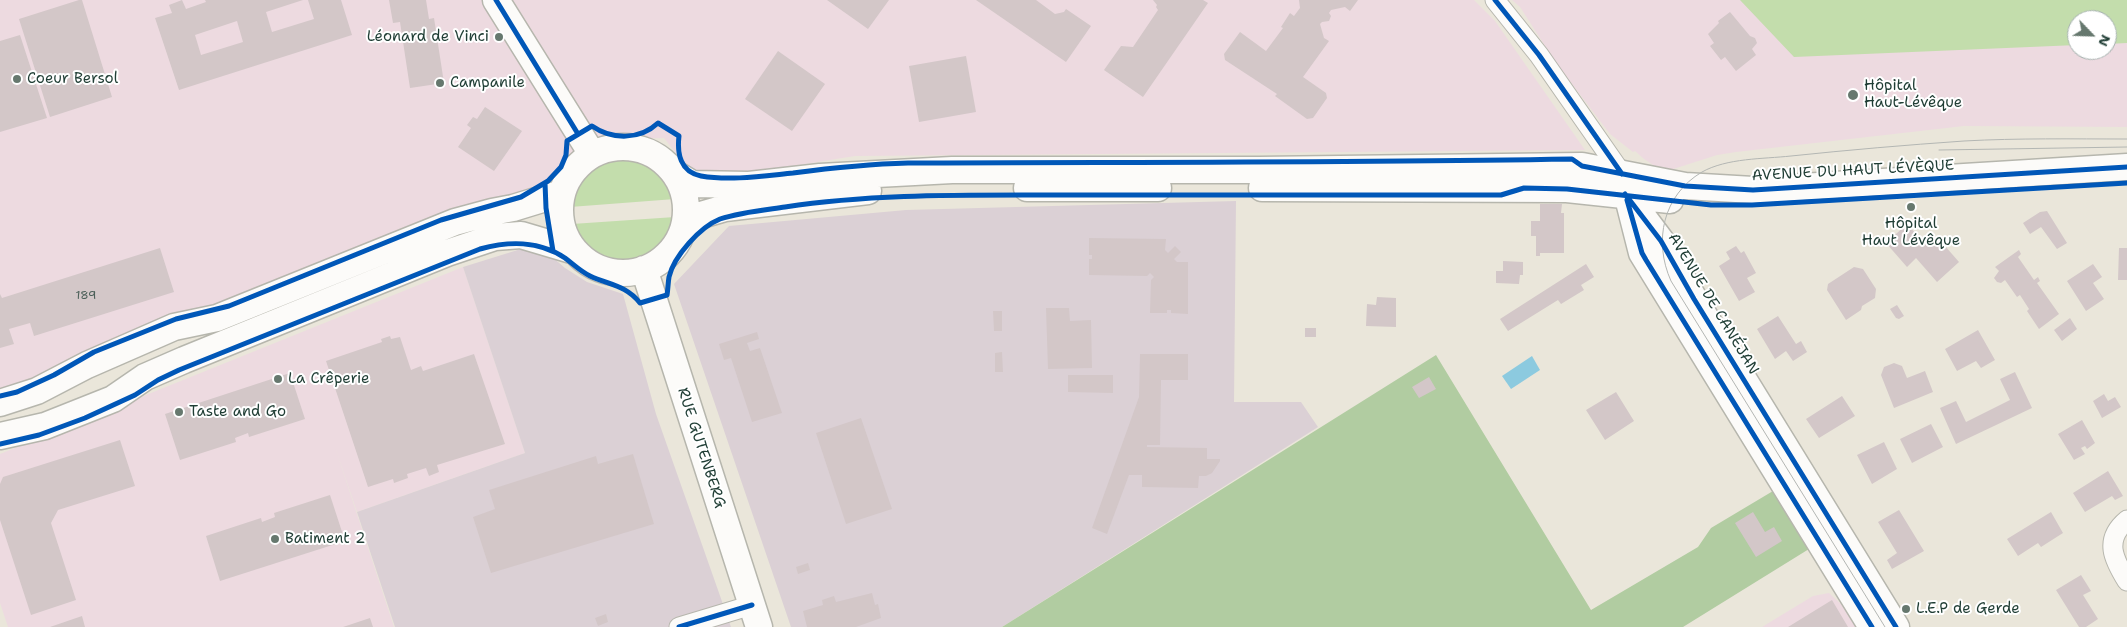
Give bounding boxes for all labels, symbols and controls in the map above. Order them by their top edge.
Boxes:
north arrow [2067,10,2117,60]
place label: Léonard de Vinci [367,28,489,46]
marker: Léonard de Vinci [493,31,505,43]
text: N [2094,32,2115,49]
place label: Coeur Bersol [27,70,118,88]
marker: Coeur Bersol [11,73,23,85]
place label: Campanile [450,74,525,92]
marker: Campanile [434,77,446,89]
place label: Hôpital Haut-Lévêque [1864,77,1962,112]
marker: Hôpital Haut-Lévêque [1846,88,1860,102]
street label: AVENUE DU HAUT LÉVÈQUE [1751,157,1955,185]
marker: Hôpital Haut Lévêque [1905,201,1917,213]
place label: Hôpital Haut Lévêque [1862,215,1960,250]
street label: AVENUE DE CANÉJAN [1664,230,1762,378]
house number: 189 [75,289,97,303]
place label: La Crêperie [288,370,370,388]
marker: La Crêperie [272,373,284,385]
street label: RUE GUTENBERG [673,386,729,510]
place label: Taste and Go [189,403,286,421]
marker: Taste and Go [173,406,185,418]
place label: Batiment 2 [285,530,366,548]
marker: Batiment 2 [269,533,281,545]
place label: L.E.P de Gerde [1916,600,2020,618]
marker: L.E.P de Gerde [1900,603,1912,615]

